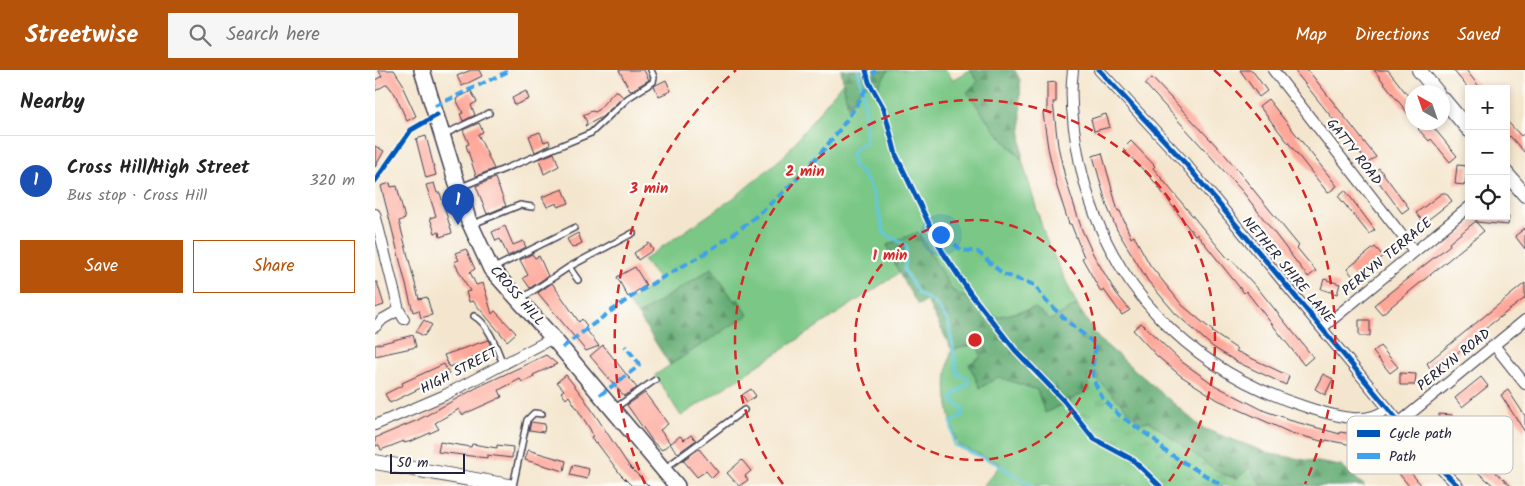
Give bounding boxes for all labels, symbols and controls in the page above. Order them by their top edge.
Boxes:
search box [168,13,518,58]
text: Streetwise [25,16,138,55]
text: Search here [226,20,320,50]
icon: search [186,21,214,49]
text: Map [1295,21,1327,50]
text: Directions [1355,21,1429,50]
text: Saved [1457,21,1500,50]
north arrow [1405,85,1450,130]
map controls [1465,85,1510,220]
button: + [1465,85,1510,130]
text: Nearby [20,86,85,119]
street label: GATTY ROAD [1321,114,1387,190]
button: − [1465,130,1510,175]
text: Cross Hill/High Street [67,153,250,183]
text: 2 min [785,160,825,184]
text: 1 [34,168,38,193]
text: 320 m [309,168,355,193]
button: locate [1465,175,1510,220]
text: 3 min [629,177,668,201]
text: Bus stop · Cross Hill [67,183,207,208]
pin: 1 [442,184,474,225]
street label: NETHER SHIRE LANE [1237,212,1340,329]
street label: PERKYN TERRACE [1337,212,1438,302]
your location [928,222,954,248]
button: Save [20,240,183,293]
button: Share [193,240,355,293]
text: 1 min [873,244,907,268]
street label: CROSS HILL [484,261,550,331]
street label: PERKYN ROAD [1412,323,1496,397]
centre of rings [966,331,984,349]
street label: HIGH STREET [416,341,503,400]
legend [1347,416,1513,474]
text: Cycle path [1389,423,1452,445]
text: Path [1389,446,1416,468]
scale bar [390,451,465,474]
text: 50 m [397,452,428,474]

